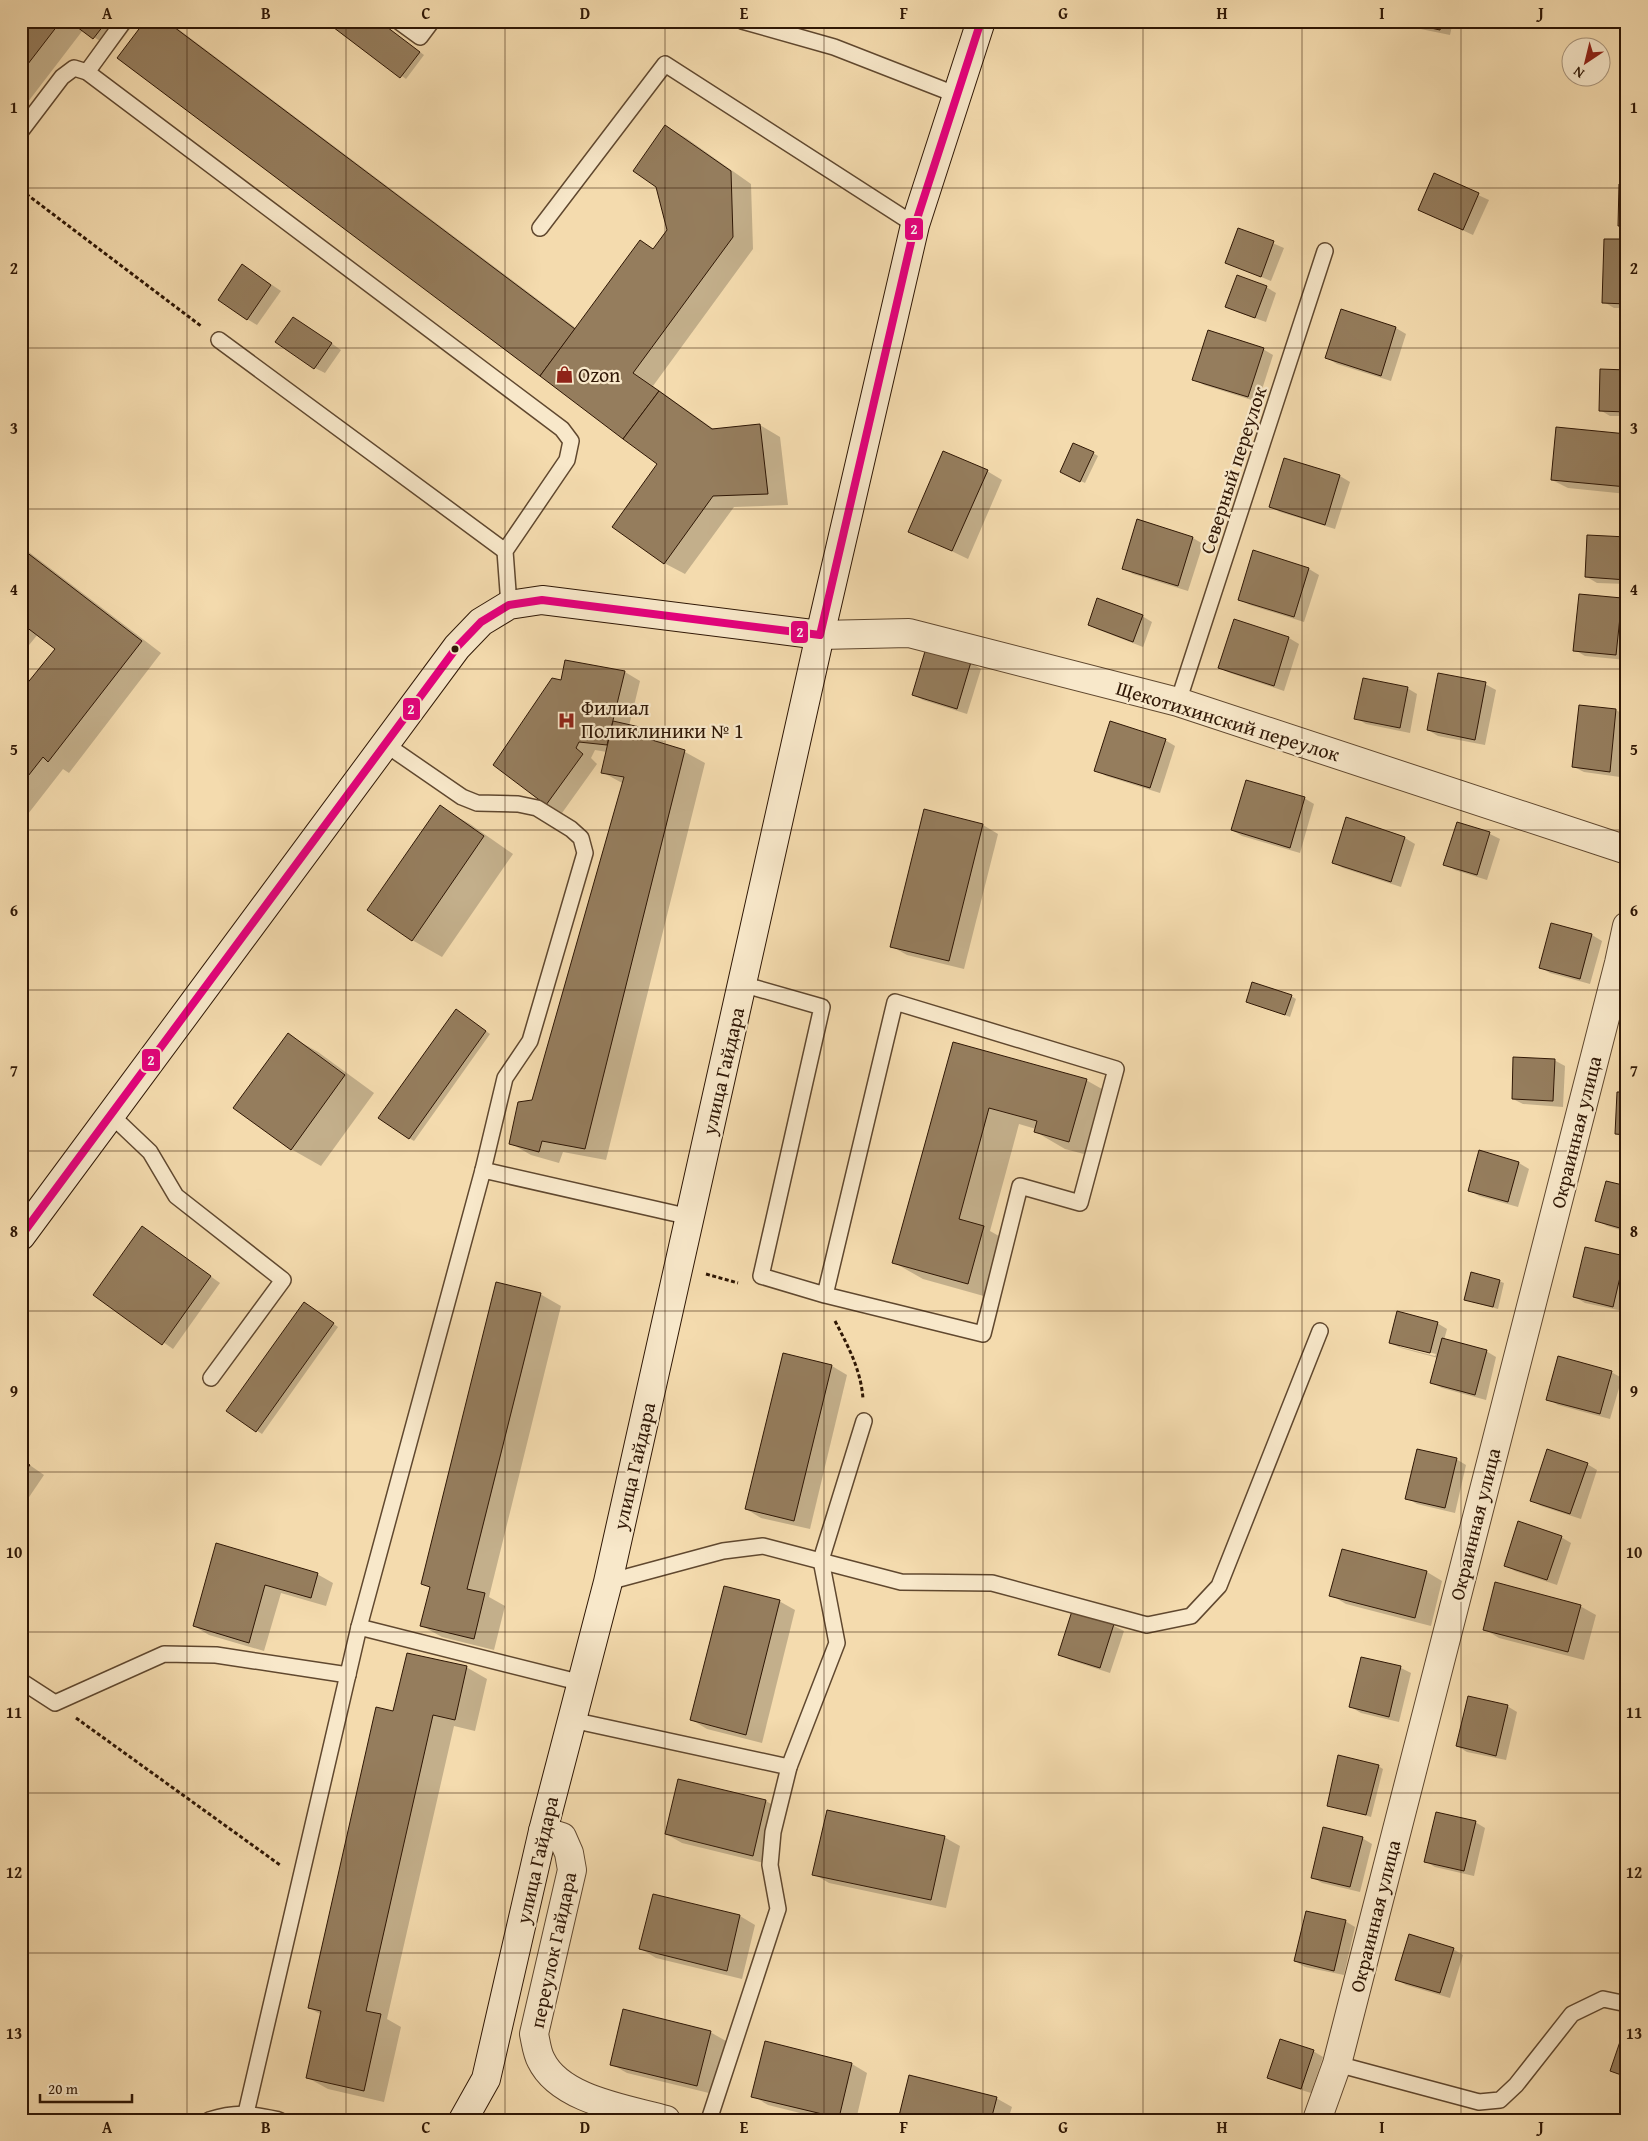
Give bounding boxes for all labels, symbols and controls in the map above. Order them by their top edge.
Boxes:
text: A [102,1,113,25]
text: B [261,1,271,25]
text: C [421,1,431,25]
text: D [580,1,590,25]
text: E [740,1,749,25]
text: F [900,1,908,25]
text: G [1058,1,1068,25]
text: H [1216,1,1228,25]
text: I [1379,1,1385,25]
text: J [1535,1,1544,25]
north arrow [1560,38,1610,88]
text: N [1568,61,1588,84]
text: 1 [10,95,18,119]
text: 1 [1630,95,1638,119]
line badge: 2 [904,217,924,241]
text: 2 [910,219,918,239]
text: 2 [10,256,18,280]
text: 2 [1630,256,1638,280]
place label: Ozon [578,360,620,389]
shop icon: Ozon [554,365,574,385]
street label: Северный переулок [1192,382,1273,557]
text: 3 [10,416,18,440]
text: 3 [1630,416,1638,440]
text: 4 [10,577,18,601]
text: 4 [1630,577,1638,601]
line badge: 2 [790,620,809,644]
text: 2 [796,622,804,642]
unlabelled marker [450,644,460,654]
street label: Щекотихинский переулок [1113,673,1344,769]
place label: Филиал Поликлиники № 1 [581,693,744,745]
line badge: 2 [402,697,421,721]
text: 2 [407,699,415,719]
hospital icon: Филиал Поликлиники № 1 [557,710,577,730]
text: 5 [10,737,18,761]
text: 5 [1630,737,1638,761]
text: 6 [10,898,18,922]
text: 6 [1630,898,1638,922]
street label: улица Гайдара [694,1004,751,1139]
line badge: 2 [141,1048,161,1072]
text: 2 [147,1050,155,1070]
street label: Окраинная улица [1543,1052,1609,1211]
text: 7 [10,1058,18,1082]
text: 7 [1630,1058,1638,1082]
text: 8 [10,1219,18,1243]
text: 8 [1630,1219,1638,1243]
text: 9 [10,1379,18,1403]
text: 9 [1630,1379,1638,1403]
street label: улица Гайдара [605,1399,662,1534]
street label: Окраинная улица [1442,1444,1508,1603]
text: 10 [6,1540,22,1564]
text: 10 [1626,1540,1642,1564]
text: 11 [6,1700,22,1724]
text: 11 [1626,1700,1642,1724]
street label: улица Гайдара [508,1793,565,1928]
street label: Окраинная улица [1342,1836,1408,1995]
text: 12 [6,1860,22,1884]
text: 12 [1626,1860,1642,1884]
street label: переулок Гайдара [522,1869,583,2031]
text: 13 [6,2021,22,2045]
text: 13 [1626,2021,1642,2045]
scale bar [40,2071,132,2103]
text: 20 m [48,2078,79,2099]
text: A [102,2115,113,2139]
text: B [261,2115,271,2139]
text: C [421,2115,431,2139]
text: D [580,2115,590,2139]
text: E [740,2115,749,2139]
text: F [900,2115,908,2139]
text: G [1058,2115,1068,2139]
text: H [1216,2115,1228,2139]
text: I [1379,2115,1385,2139]
text: J [1535,2115,1544,2139]

